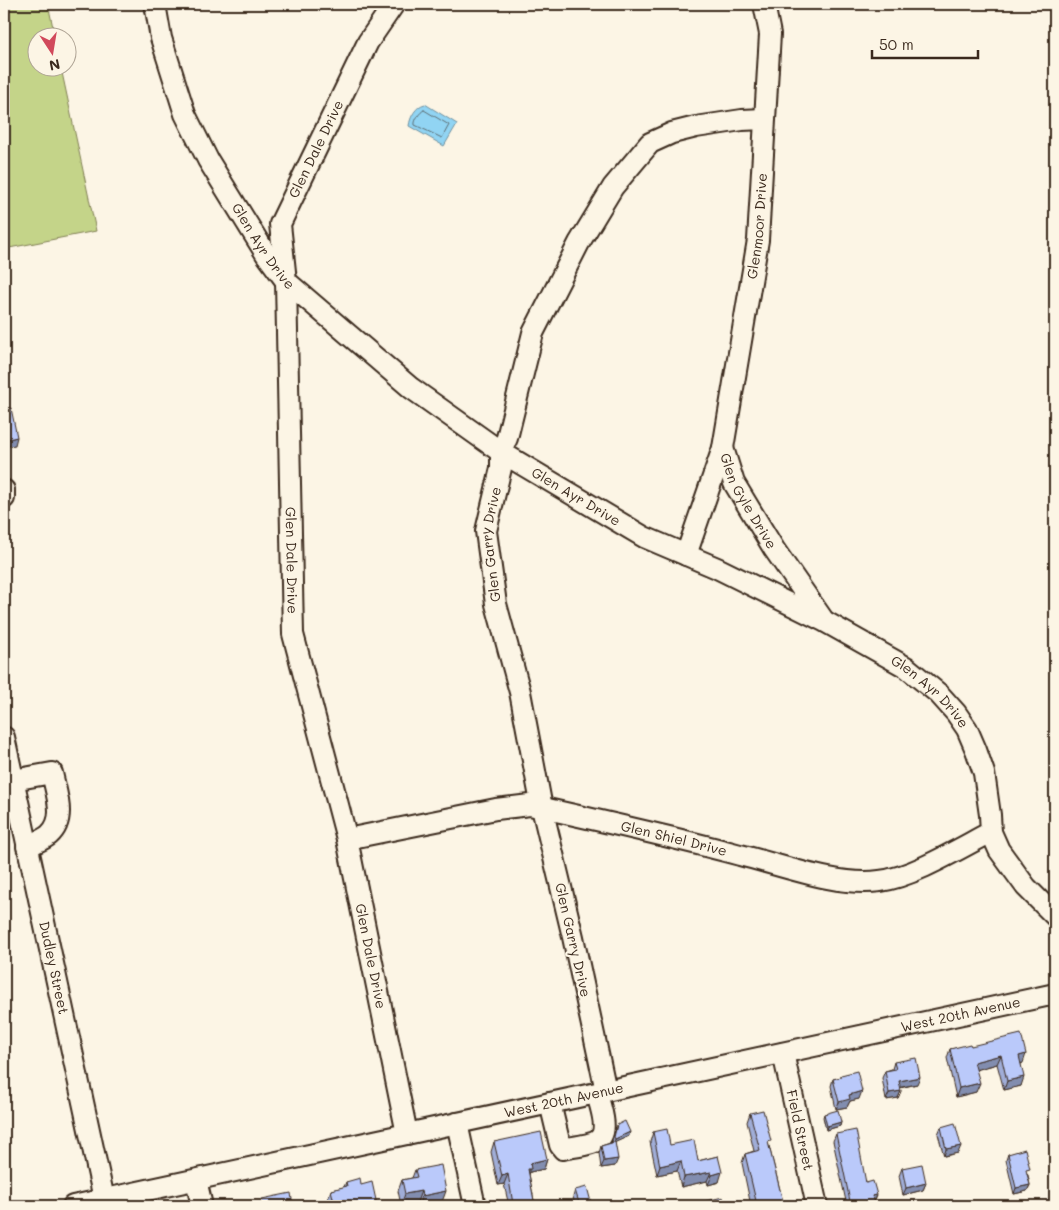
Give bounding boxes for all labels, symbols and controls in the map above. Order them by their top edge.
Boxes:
north arrow [28,28,78,78]
scale bar [872,28,978,60]
text: 50 m [879,34,914,54]
text: N [48,55,62,76]
street label: Glen Dale Drive [284,97,347,201]
street label: Glenmoor Drive [742,172,771,280]
street label: Glen Ayr Drive [228,199,299,293]
street label: Glen Gyle Drive [716,451,782,552]
street label: Glen Ayr Drive [528,462,624,530]
street label: Glen Garry Drive [475,485,505,603]
street label: Glen Dale Drive [281,507,303,614]
street label: Glen Ayr Drive [888,650,973,732]
street label: Glen Shiel Drive [619,816,729,860]
street label: Glen Garry Drive [551,881,596,999]
street label: Glen Dale Drive [351,902,391,1010]
street label: Dudley Street [35,919,74,1016]
street label: West 20th Avenue [899,992,1022,1036]
street label: West 20th Avenue [502,1077,625,1122]
street label: Field Street [782,1088,819,1172]

